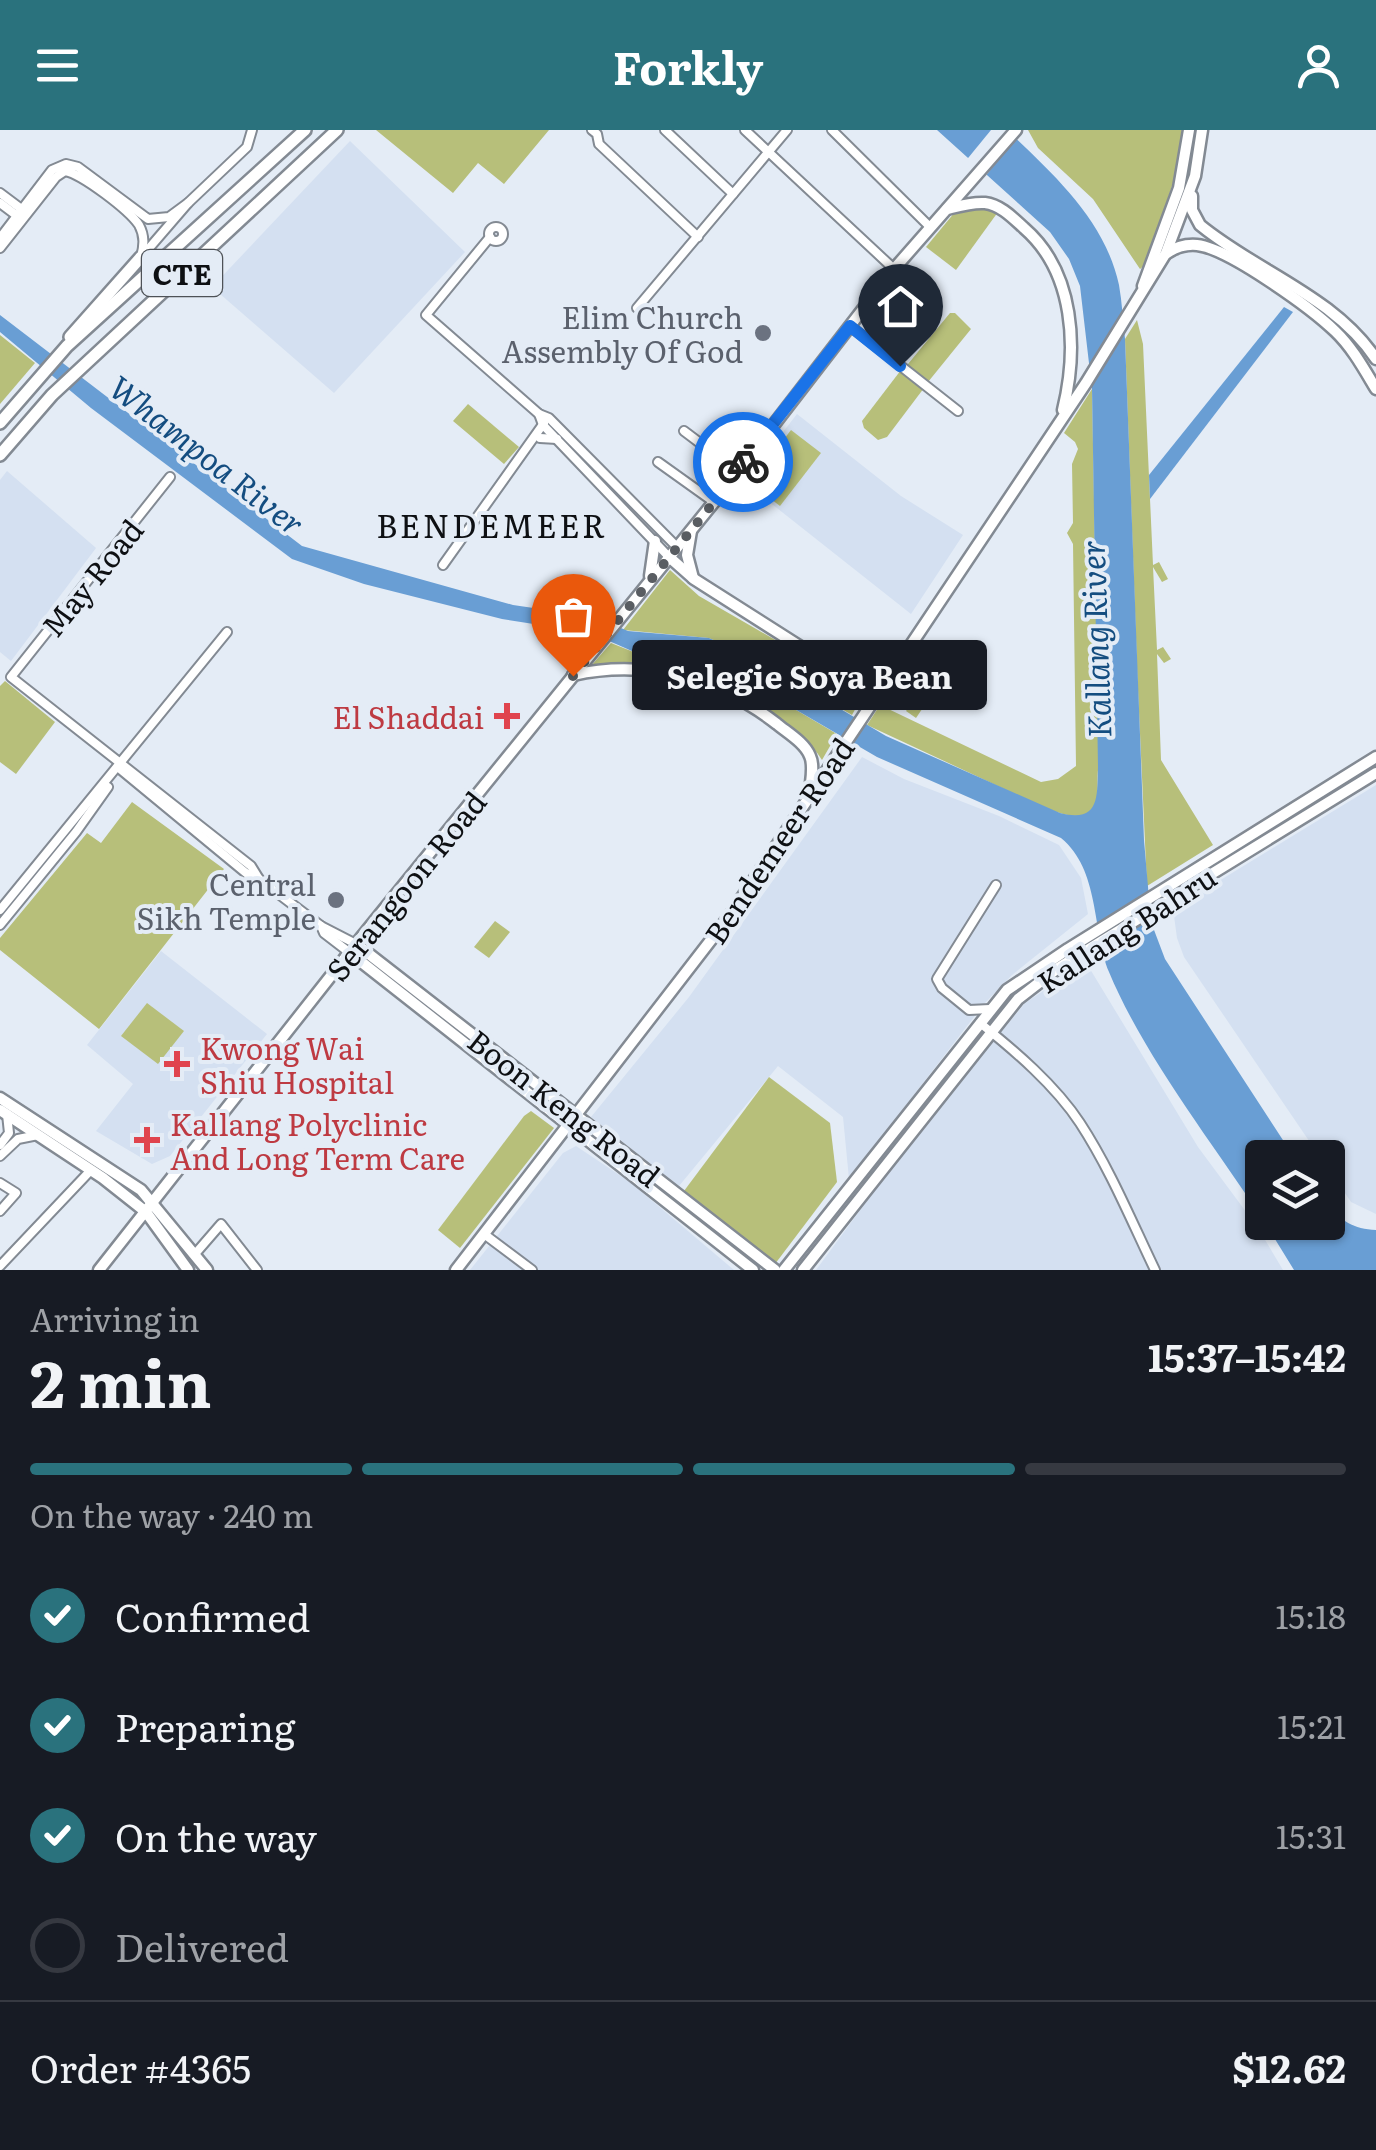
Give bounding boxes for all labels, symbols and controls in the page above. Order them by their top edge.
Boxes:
text: Forkly [613,32,763,99]
icon: menu [30,38,85,93]
icon: person [1291,38,1346,93]
road number: CTE [142,250,222,296]
pin [858,264,943,367]
icon: home [873,279,928,334]
place label: Elim Church Assembly Of God [501,294,743,372]
marker: Elim Church Assembly Of God [752,322,774,344]
water label: Whampoa River [100,362,316,546]
courier [693,412,793,512]
icon: bike [716,435,771,490]
district label: BENDEMEER [376,500,608,548]
street label: May Road [30,509,152,645]
water label: Kallang River [1067,539,1121,739]
pin [531,574,616,677]
icon: bag [546,589,601,644]
callout: Selegie Soya Bean [633,641,988,711]
text: Selegie Soya Bean [666,651,953,699]
place label: El Shaddai [333,694,484,738]
marker: El Shaddai [494,703,520,729]
street label: Bendemeer Road [692,728,864,952]
street label: Serangoon Road [315,781,495,989]
street label: Kallang Bahru [1028,854,1224,1002]
place label: Central Sikh Temple [136,861,316,939]
marker: Central Sikh Temple [325,889,347,911]
street label: Boon Keng Road [460,1018,670,1196]
place label: Kwong Wai Shiu Hospital [200,1025,394,1103]
marker: Kwong Wai Shiu Hospital [164,1051,190,1077]
place label: Kallang Polyclinic And Long Term Care [170,1101,465,1179]
marker: Kallang Polyclinic And Long Term Care [134,1127,160,1153]
map controls [1245,1140,1345,1240]
button: layers [1245,1140,1345,1240]
text: Arriving in [30,1294,200,1342]
text: 15:37–15:42 [1148,1327,1346,1384]
text: 2 min [30,1331,212,1428]
text: On the way · 240 m [30,1490,313,1538]
text: Confirmed [115,1587,310,1644]
icon: check [30,1588,85,1643]
text: 15:18 [1275,1591,1346,1639]
text: Preparing [115,1697,295,1754]
icon: check [30,1698,85,1753]
text: 15:21 [1277,1701,1346,1749]
text: On the way [115,1807,317,1864]
icon: check [30,1808,85,1863]
text: 15:31 [1276,1811,1346,1859]
text: Delivered [115,1917,289,1974]
text: Order #4365 [30,2038,251,2095]
text: $12.62 [1232,2038,1346,2095]

